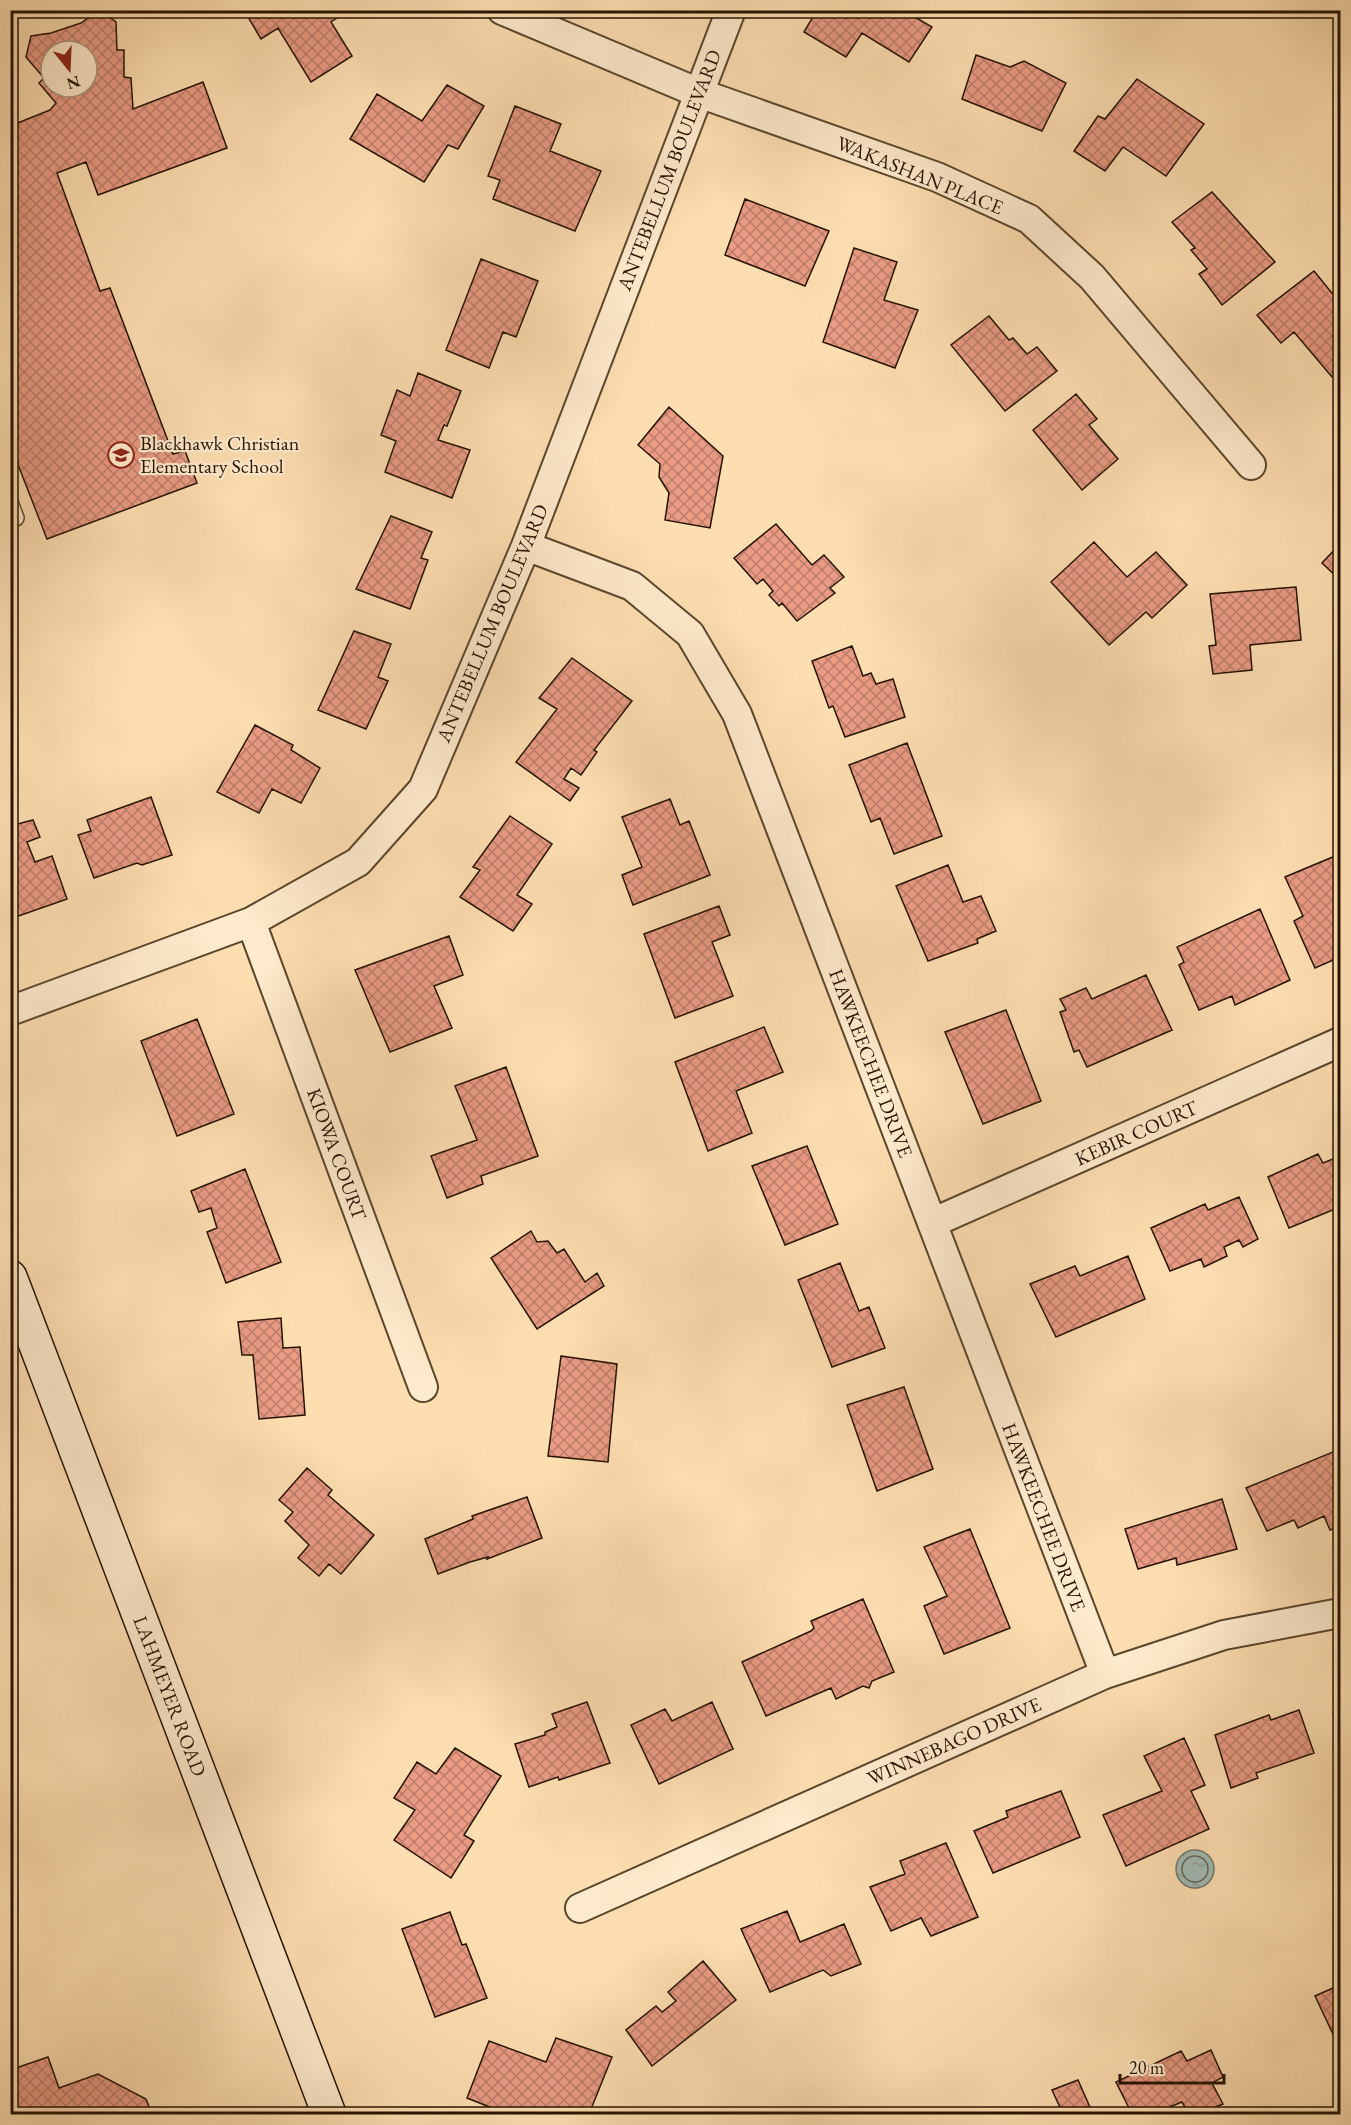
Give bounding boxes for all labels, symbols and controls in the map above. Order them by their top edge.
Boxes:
north arrow [39,39,99,99]
street label: ANTEBELLUM BOULEVARD [611,46,727,295]
text: N [64,71,83,95]
street label: WAKASHAN PLACE [833,130,1007,220]
place label: Blackhawk Christian Elementary School [140,430,300,479]
school or university icon: Blackhawk Christian Elementary School [106,440,136,470]
street label: ANTEBELLUM BOULEVARD [430,500,554,747]
street label: HAWKEECHEE DRIVE [823,965,919,1161]
street label: KIOWA COURT [301,1085,373,1224]
street label: KEBIR COURT [1071,1094,1202,1172]
street label: HAWKEECHEE DRIVE [996,1419,1092,1615]
street label: LAHMEYER ROAD [127,1612,213,1780]
street label: WINNEBAGO DRIVE [863,1691,1045,1791]
scale bar [1120,2047,1224,2085]
text: 20 m [1129,2056,1164,2079]

